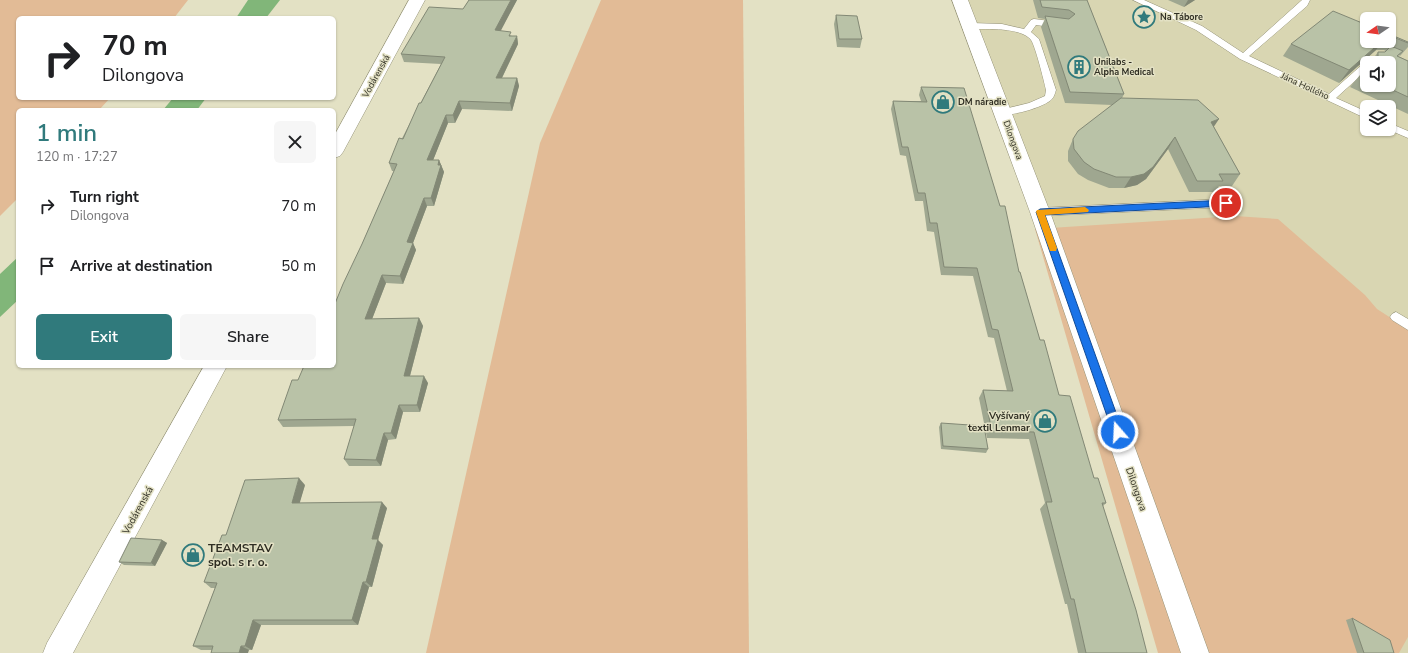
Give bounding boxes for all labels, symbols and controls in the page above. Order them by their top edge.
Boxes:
place icon: Na Tábore [1131,4,1157,30]
place label: Na Tábore [1160,11,1203,23]
north arrow [1360,12,1396,48]
map controls [1360,12,1396,136]
text: 70 m [102,27,168,65]
icon: right [36,32,88,84]
street label: Vodárenská [359,52,393,100]
building icon: Unilabs - Alpha Medical [1066,54,1092,80]
place label: Unilabs - Alpha Medical [1094,56,1154,78]
button: sound [1360,56,1396,92]
text: Dilongova [102,63,184,87]
street label: Jána Hollého [1278,69,1331,102]
shop icon: DM náradie [930,89,956,115]
place label: DM náradie [958,96,1006,108]
button: layers [1360,100,1396,136]
text: 1 min [36,117,97,149]
street label: Dilongova [1000,119,1026,162]
button: close [274,121,316,163]
text: 120 m · 17:27 [36,148,118,166]
pin [1209,186,1243,220]
text: Turn right [70,187,139,207]
icon: arrive [1215,192,1237,214]
icon: right [36,195,58,217]
text: 70 m [281,196,316,216]
text: Dilongova [70,207,129,225]
icon: arrive [36,255,58,277]
text: Arrive at destination [70,256,213,276]
text: 50 m [281,256,316,276]
button: Exit [36,314,172,360]
button: Share [180,314,316,360]
shop icon: Vyšívaný textil Lenmar [1032,408,1058,434]
place label: Vyšívaný textil Lenmar [968,409,1031,435]
position arrow [1097,411,1139,453]
street label: Dilongova [1122,465,1150,513]
street label: Vodárenská [119,484,157,538]
place label: TEAMSTAV spol. s r. o. [208,540,273,570]
shop icon: TEAMSTAV spol. s r. o. [180,542,206,568]

